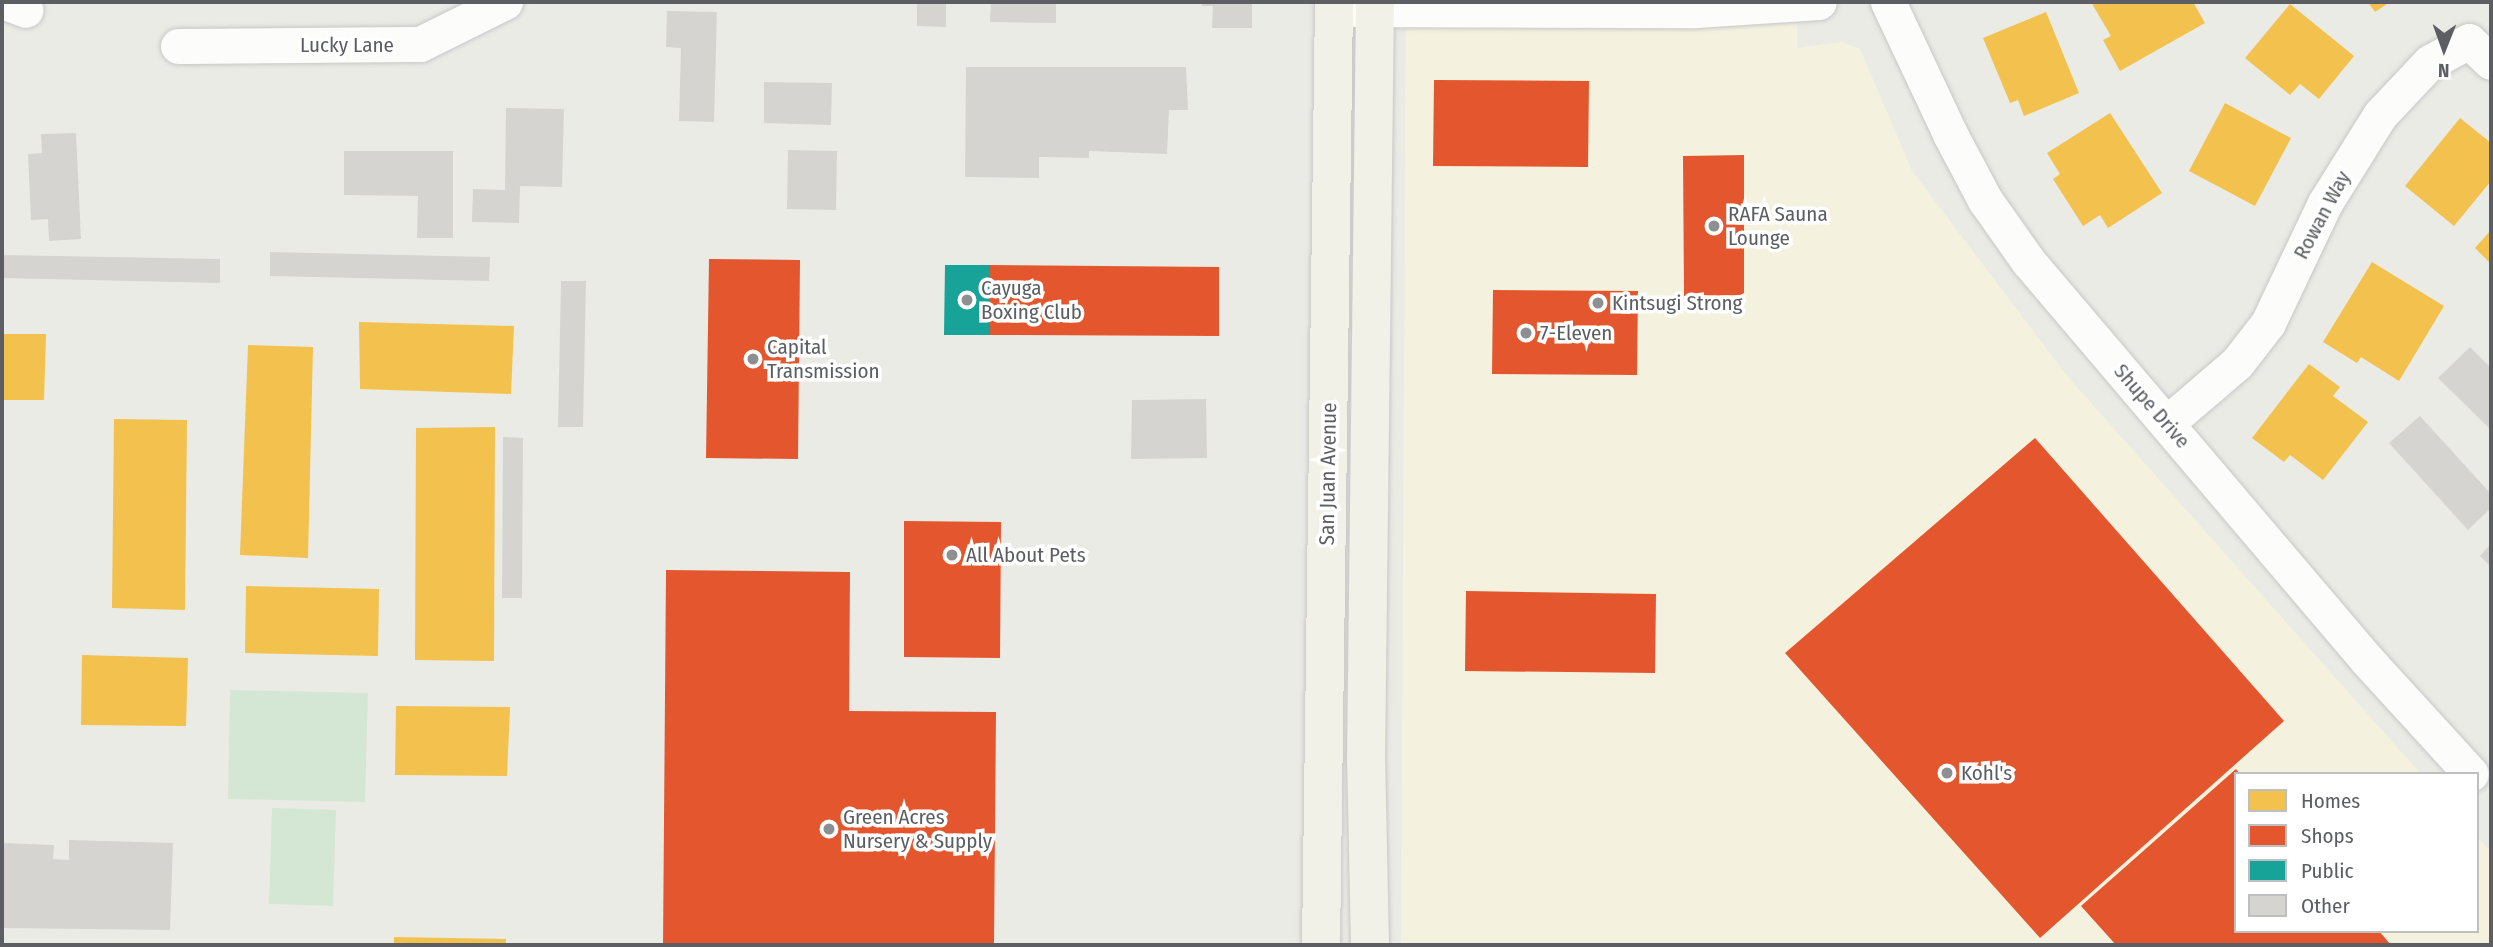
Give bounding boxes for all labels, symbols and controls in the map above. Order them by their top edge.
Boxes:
north arrow [2409,14,2479,84]
street label: Lucky Lane [300,32,394,58]
text: N [2438,59,2450,82]
street label: Rowan Way [2288,167,2356,263]
place label: RAFA Sauna Lounge [1728,201,1828,251]
marker: RAFA Sauna Lounge [1706,218,1722,234]
place label: Cayuga Boxing Club [981,275,1082,325]
place label: Kintsugi Strong [1612,290,1742,316]
marker: Cayuga Boxing Club [959,292,975,308]
marker: Kintsugi Strong [1590,295,1606,311]
place label: 7-Eleven [1540,320,1612,346]
marker: 7-Eleven [1518,325,1534,341]
place label: Capital Transmission [767,334,880,384]
marker: Capital Transmission [745,351,761,367]
street label: Shupe Drive [2109,359,2195,453]
street label: San Juan Avenue [1314,402,1342,546]
place label: All About Pets [966,542,1086,568]
marker: All About Pets [944,547,960,563]
place label: Kohl's [1961,760,2012,786]
marker: Kohl's [1939,765,1955,781]
legend [2234,772,2479,933]
text: Homes [2301,788,2360,814]
place label: Green Acres Nursery & Supply [843,804,992,854]
marker: Green Acres Nursery & Supply [821,821,837,837]
text: Shops [2301,823,2354,849]
text: Public [2301,858,2353,884]
text: Other [2301,893,2350,919]

